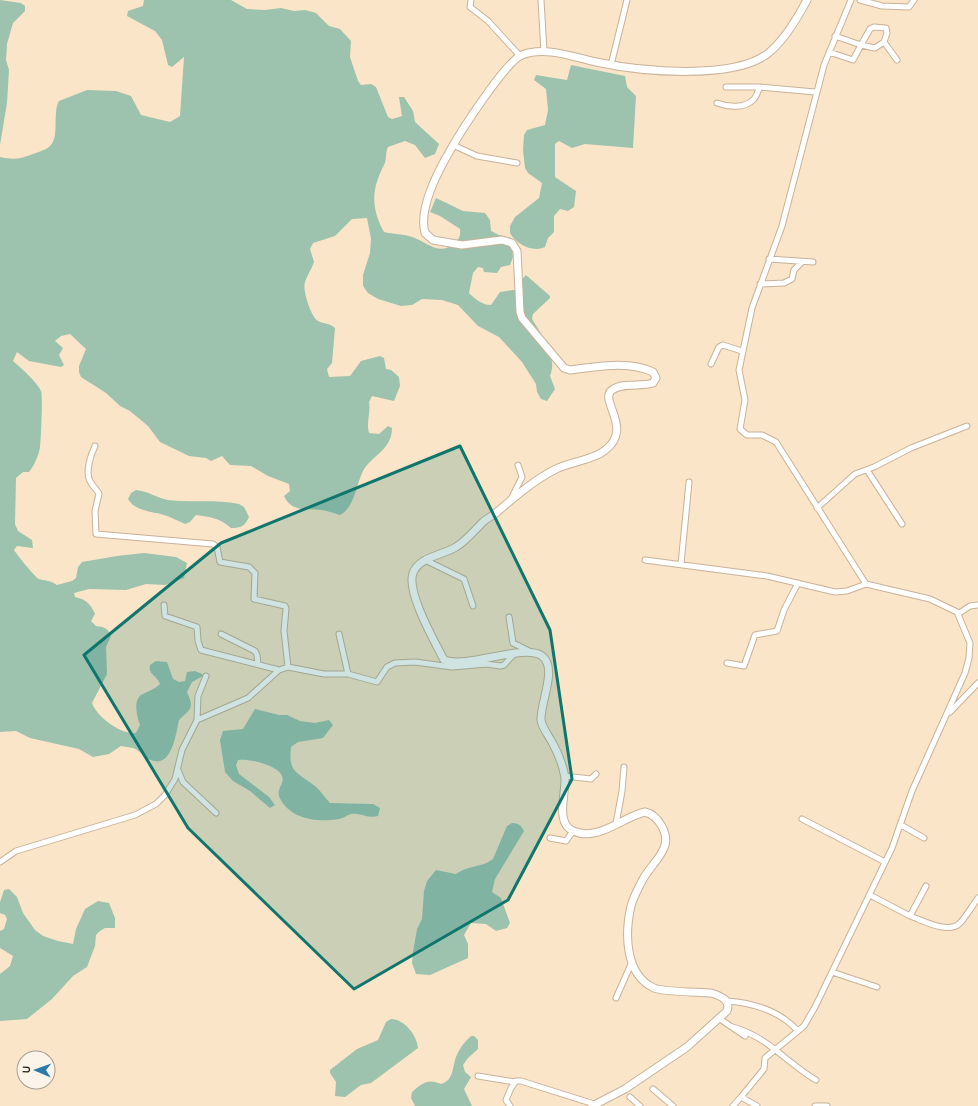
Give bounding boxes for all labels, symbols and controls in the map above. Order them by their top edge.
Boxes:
north arrow [16,1050,56,1090]
text: U [20,1066,33,1074]

